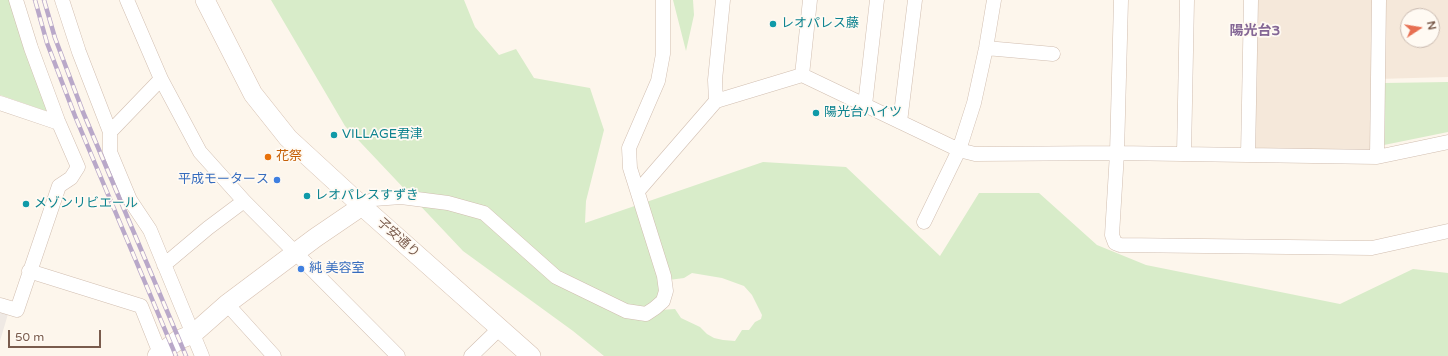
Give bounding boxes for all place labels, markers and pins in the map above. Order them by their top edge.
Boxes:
place label: レオパレス藤 [781,16,859,32]
marker: レオパレス藤 [768,19,778,29]
place label: 陽光台ハイツ [824,105,902,121]
marker: 陽光台ハイツ [811,108,821,118]
place label: VILLAGE君津 [342,127,423,143]
marker: VILLAGE君津 [329,130,339,140]
place label: 花祭 [276,149,302,165]
marker: 花祭 [263,152,273,162]
place label: 平成モータース [178,172,269,188]
marker: 平成モータース [272,175,282,185]
place label: レオパレスすずき [315,188,419,204]
marker: レオパレスすずき [302,191,312,201]
place label: メゾンリビエール [34,196,138,212]
marker: メゾンリビエール [21,199,31,209]
place label: 純 美容室 [309,261,364,277]
marker: 純 美容室 [296,264,306,274]

